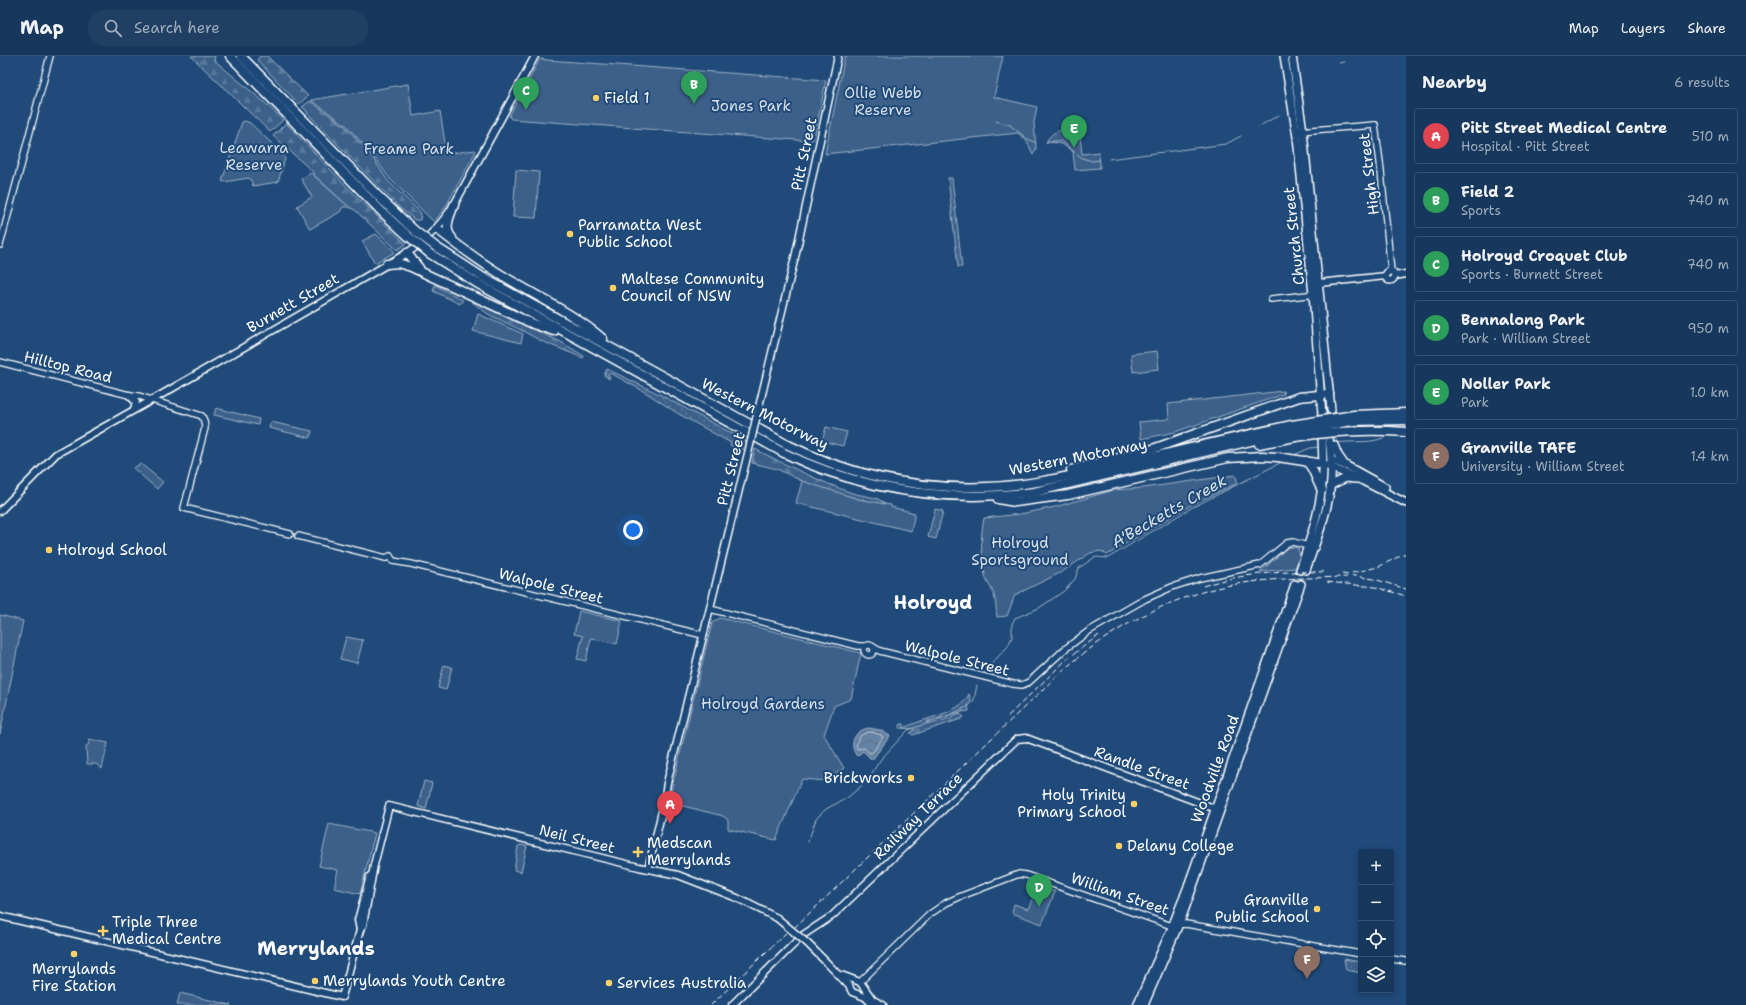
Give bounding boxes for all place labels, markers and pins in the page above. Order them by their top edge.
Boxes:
pin: B [681,71,707,104]
pin: C [513,77,539,110]
place label: Field 1 [604,88,650,108]
marker: Field 1 [591,93,601,103]
pin: E [1061,115,1087,148]
place label: Parramatta West Public School [578,215,702,252]
marker: Parramatta West Public School [565,229,575,239]
place label: Maltese Community Council of NSW [621,269,764,306]
marker: Maltese Community Council of NSW [608,283,618,293]
place label: Holroyd School [57,540,167,560]
marker: Holroyd School [44,545,54,555]
place label: Brickworks [824,768,903,788]
marker: Brickworks [906,773,916,783]
place label: Holy Trinity Primary School [1017,785,1126,822]
pin: A [657,791,683,824]
marker: Holy Trinity Primary School [1129,799,1139,809]
place label: Medscan Merrylands [647,833,731,870]
place label: Delany College [1127,836,1234,856]
marker: Delany College [1114,841,1124,851]
marker: Medscan Merrylands [632,846,644,858]
pin: D [1026,874,1052,907]
place label: Granville Public School [1215,890,1309,927]
marker: Granville Public School [1312,904,1322,914]
place label: Triple Three Medical Centre [112,912,222,949]
marker: Triple Three Medical Centre [97,925,109,937]
pin: F [1294,946,1320,979]
marker: Merrylands Fire Station [69,949,79,959]
place label: Merrylands Fire Station [32,959,116,996]
place label: Merrylands Youth Centre [323,971,506,991]
place label: Services Australia [617,973,747,993]
marker: Merrylands Youth Centre [310,976,320,986]
marker: Services Australia [604,978,614,988]

